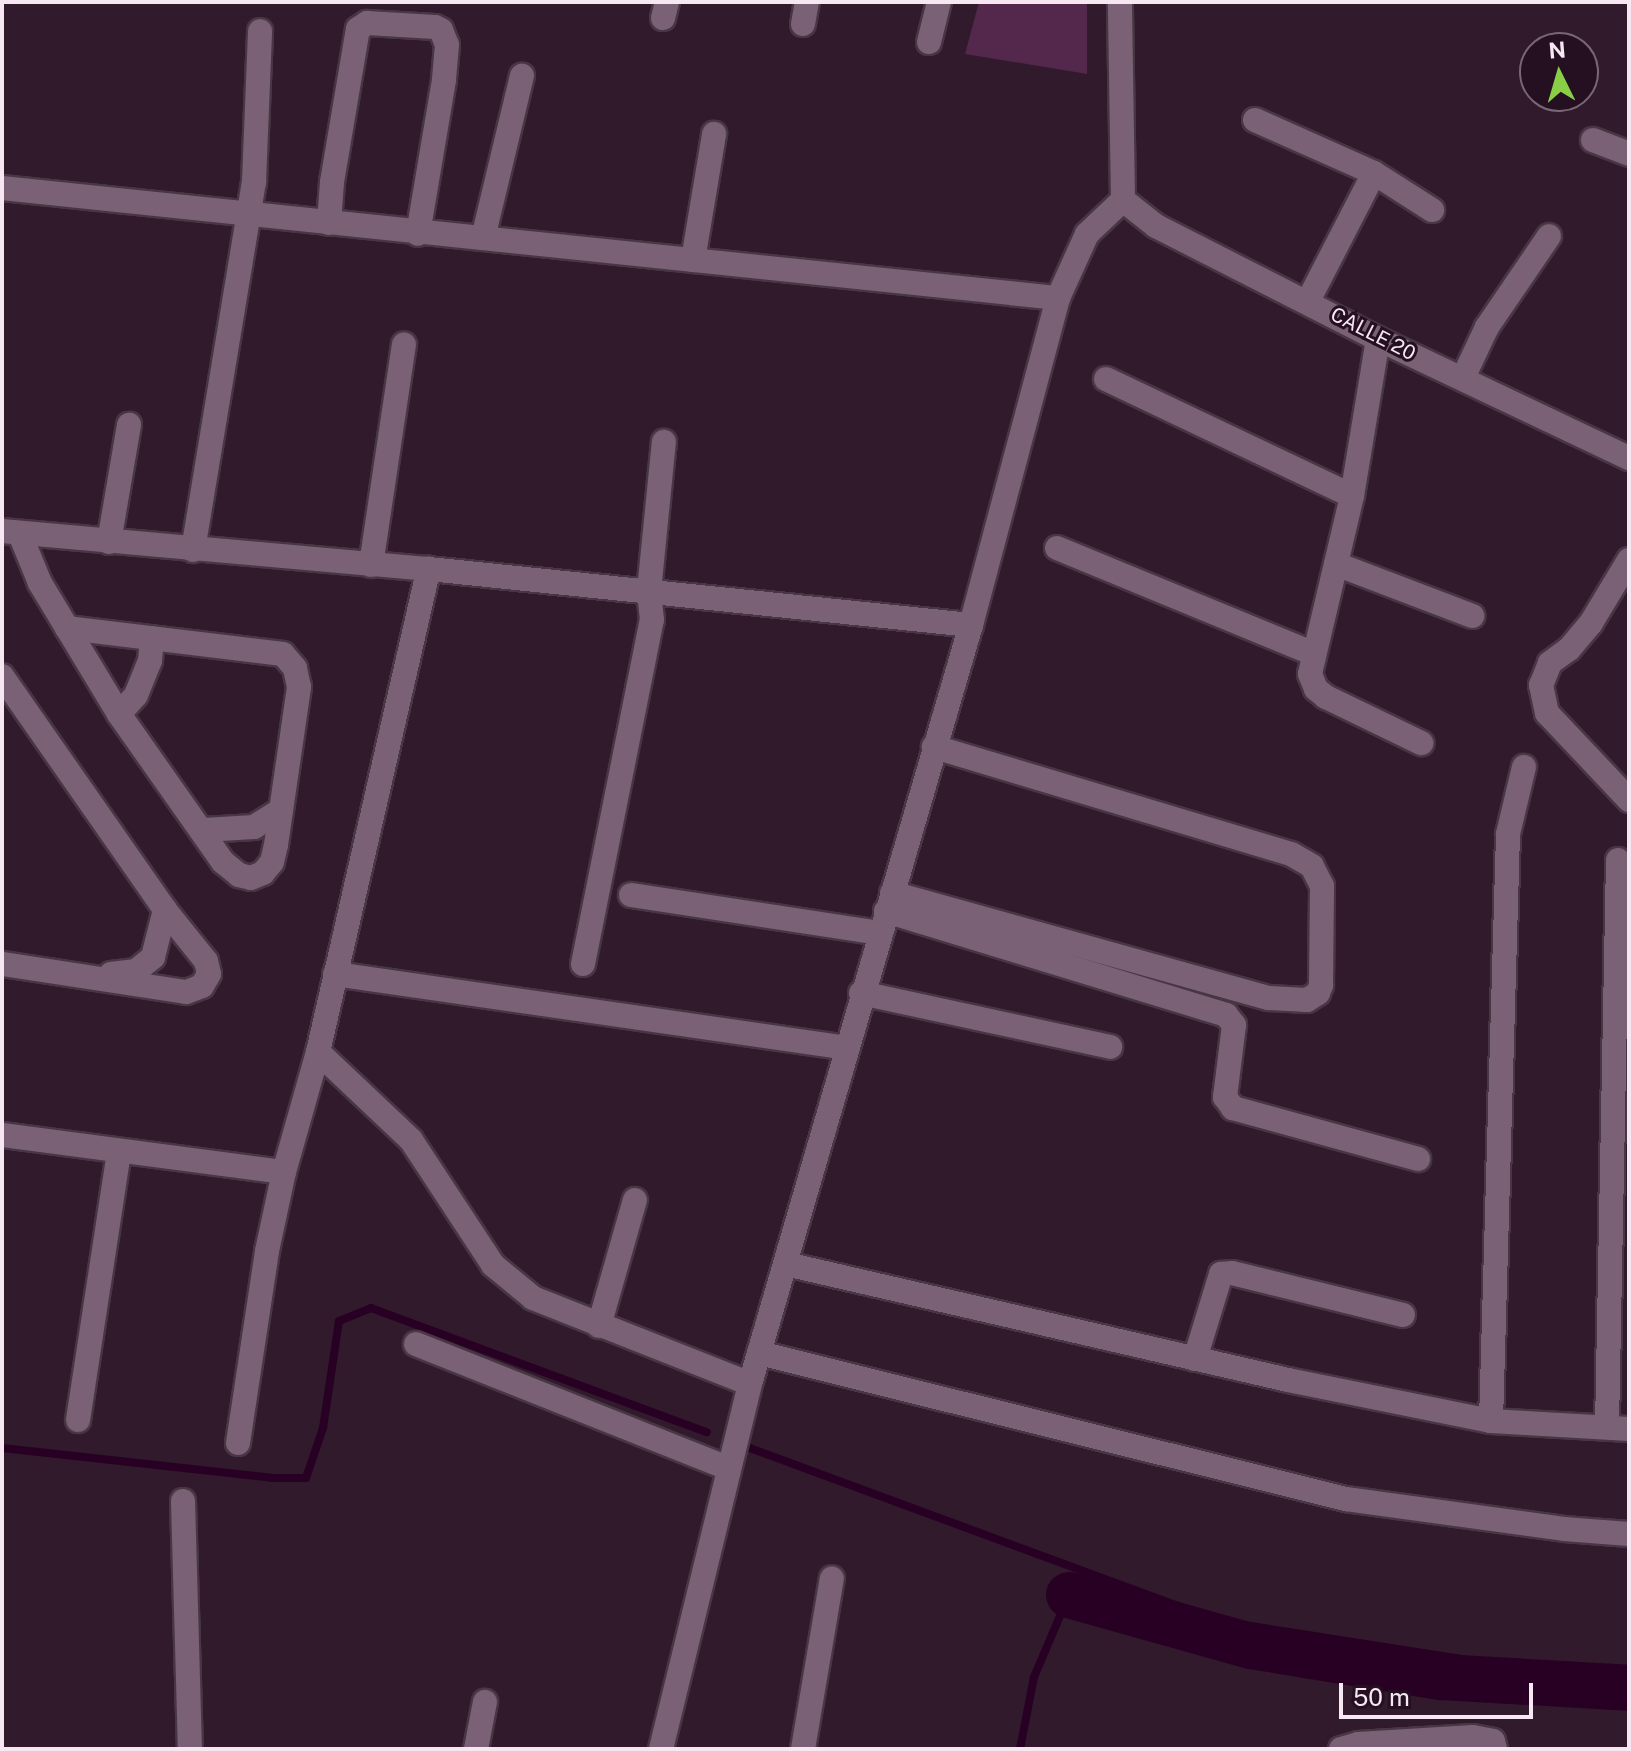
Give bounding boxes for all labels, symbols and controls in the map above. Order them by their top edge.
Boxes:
north arrow [1519,32,1599,112]
text: N [1547,36,1567,64]
street label: CALLE 20 [1326,302,1420,366]
scale bar [1343,1667,1537,1717]
text: 50 m [1353,1683,1410,1711]

